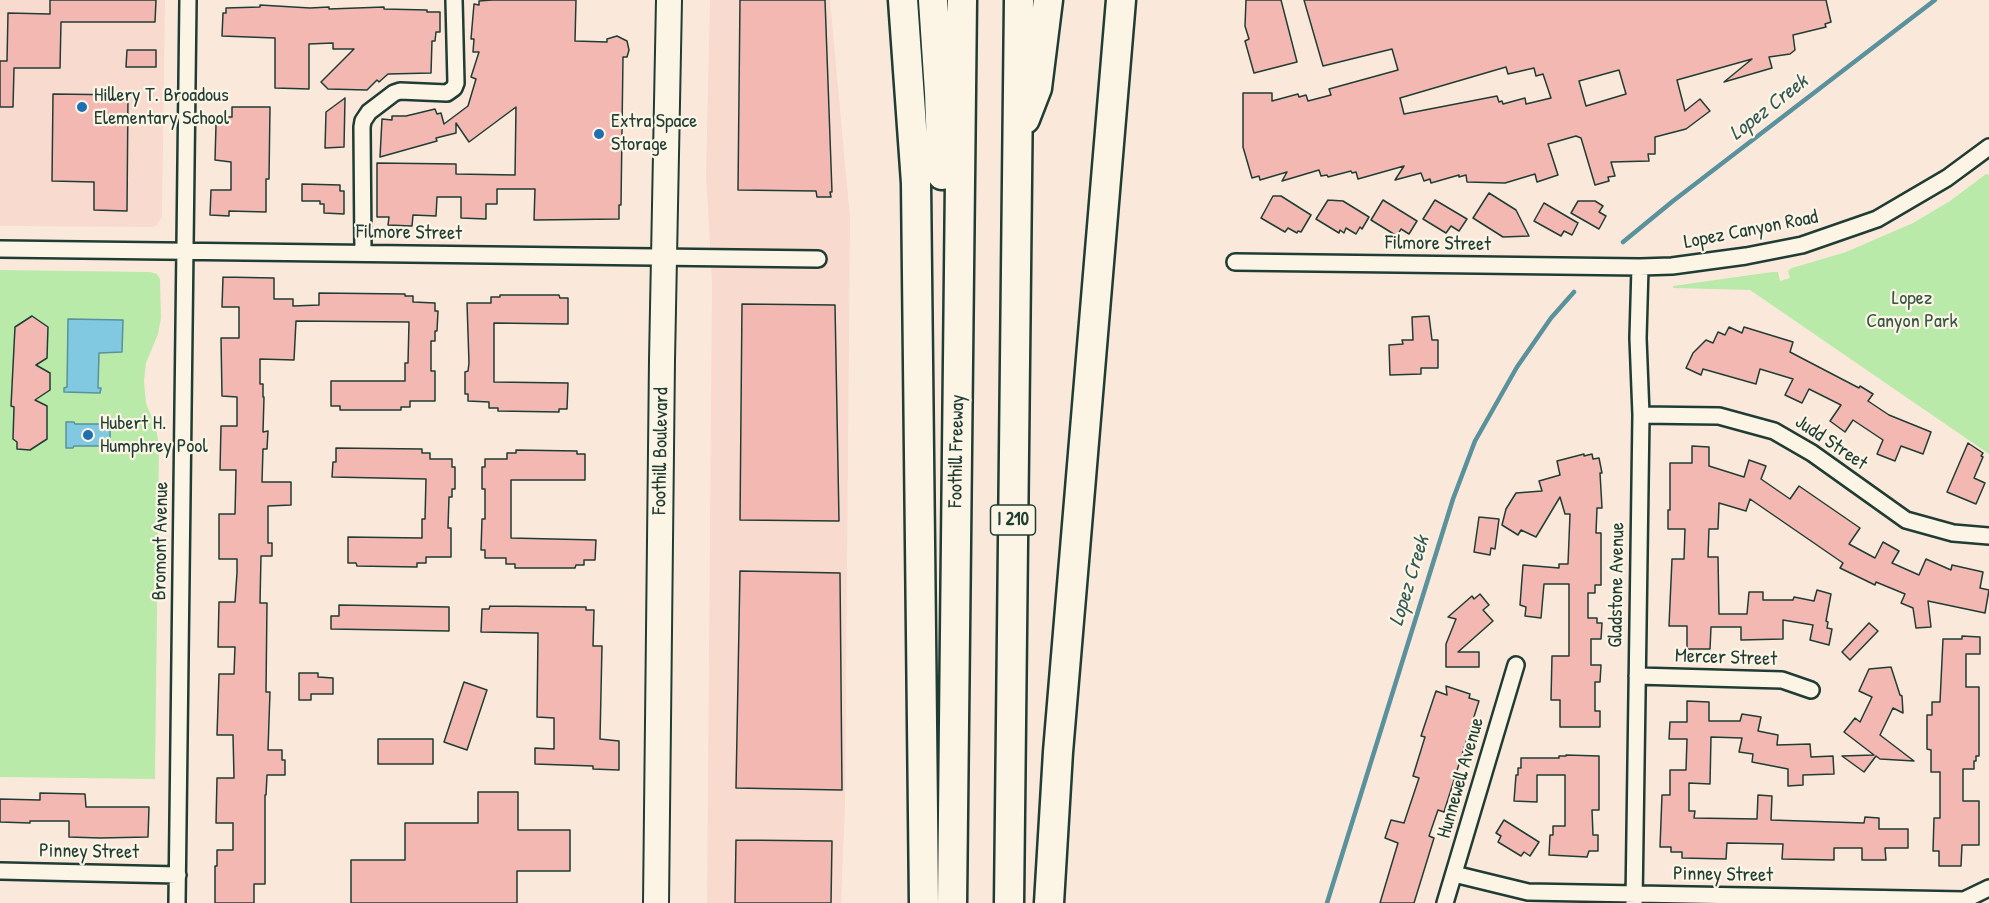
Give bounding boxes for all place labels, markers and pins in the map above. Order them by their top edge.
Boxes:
place label: Hillery T. Broadous Elementary School [94,84,229,131]
marker: Hillery T. Broadous Elementary School [75,100,89,114]
place label: Extra Space Storage [611,110,697,157]
marker: Extra Space Storage [592,127,606,141]
place label: Hubert H. Humphrey Pool [100,412,208,459]
marker: Hubert H. Humphrey Pool [81,428,95,442]

